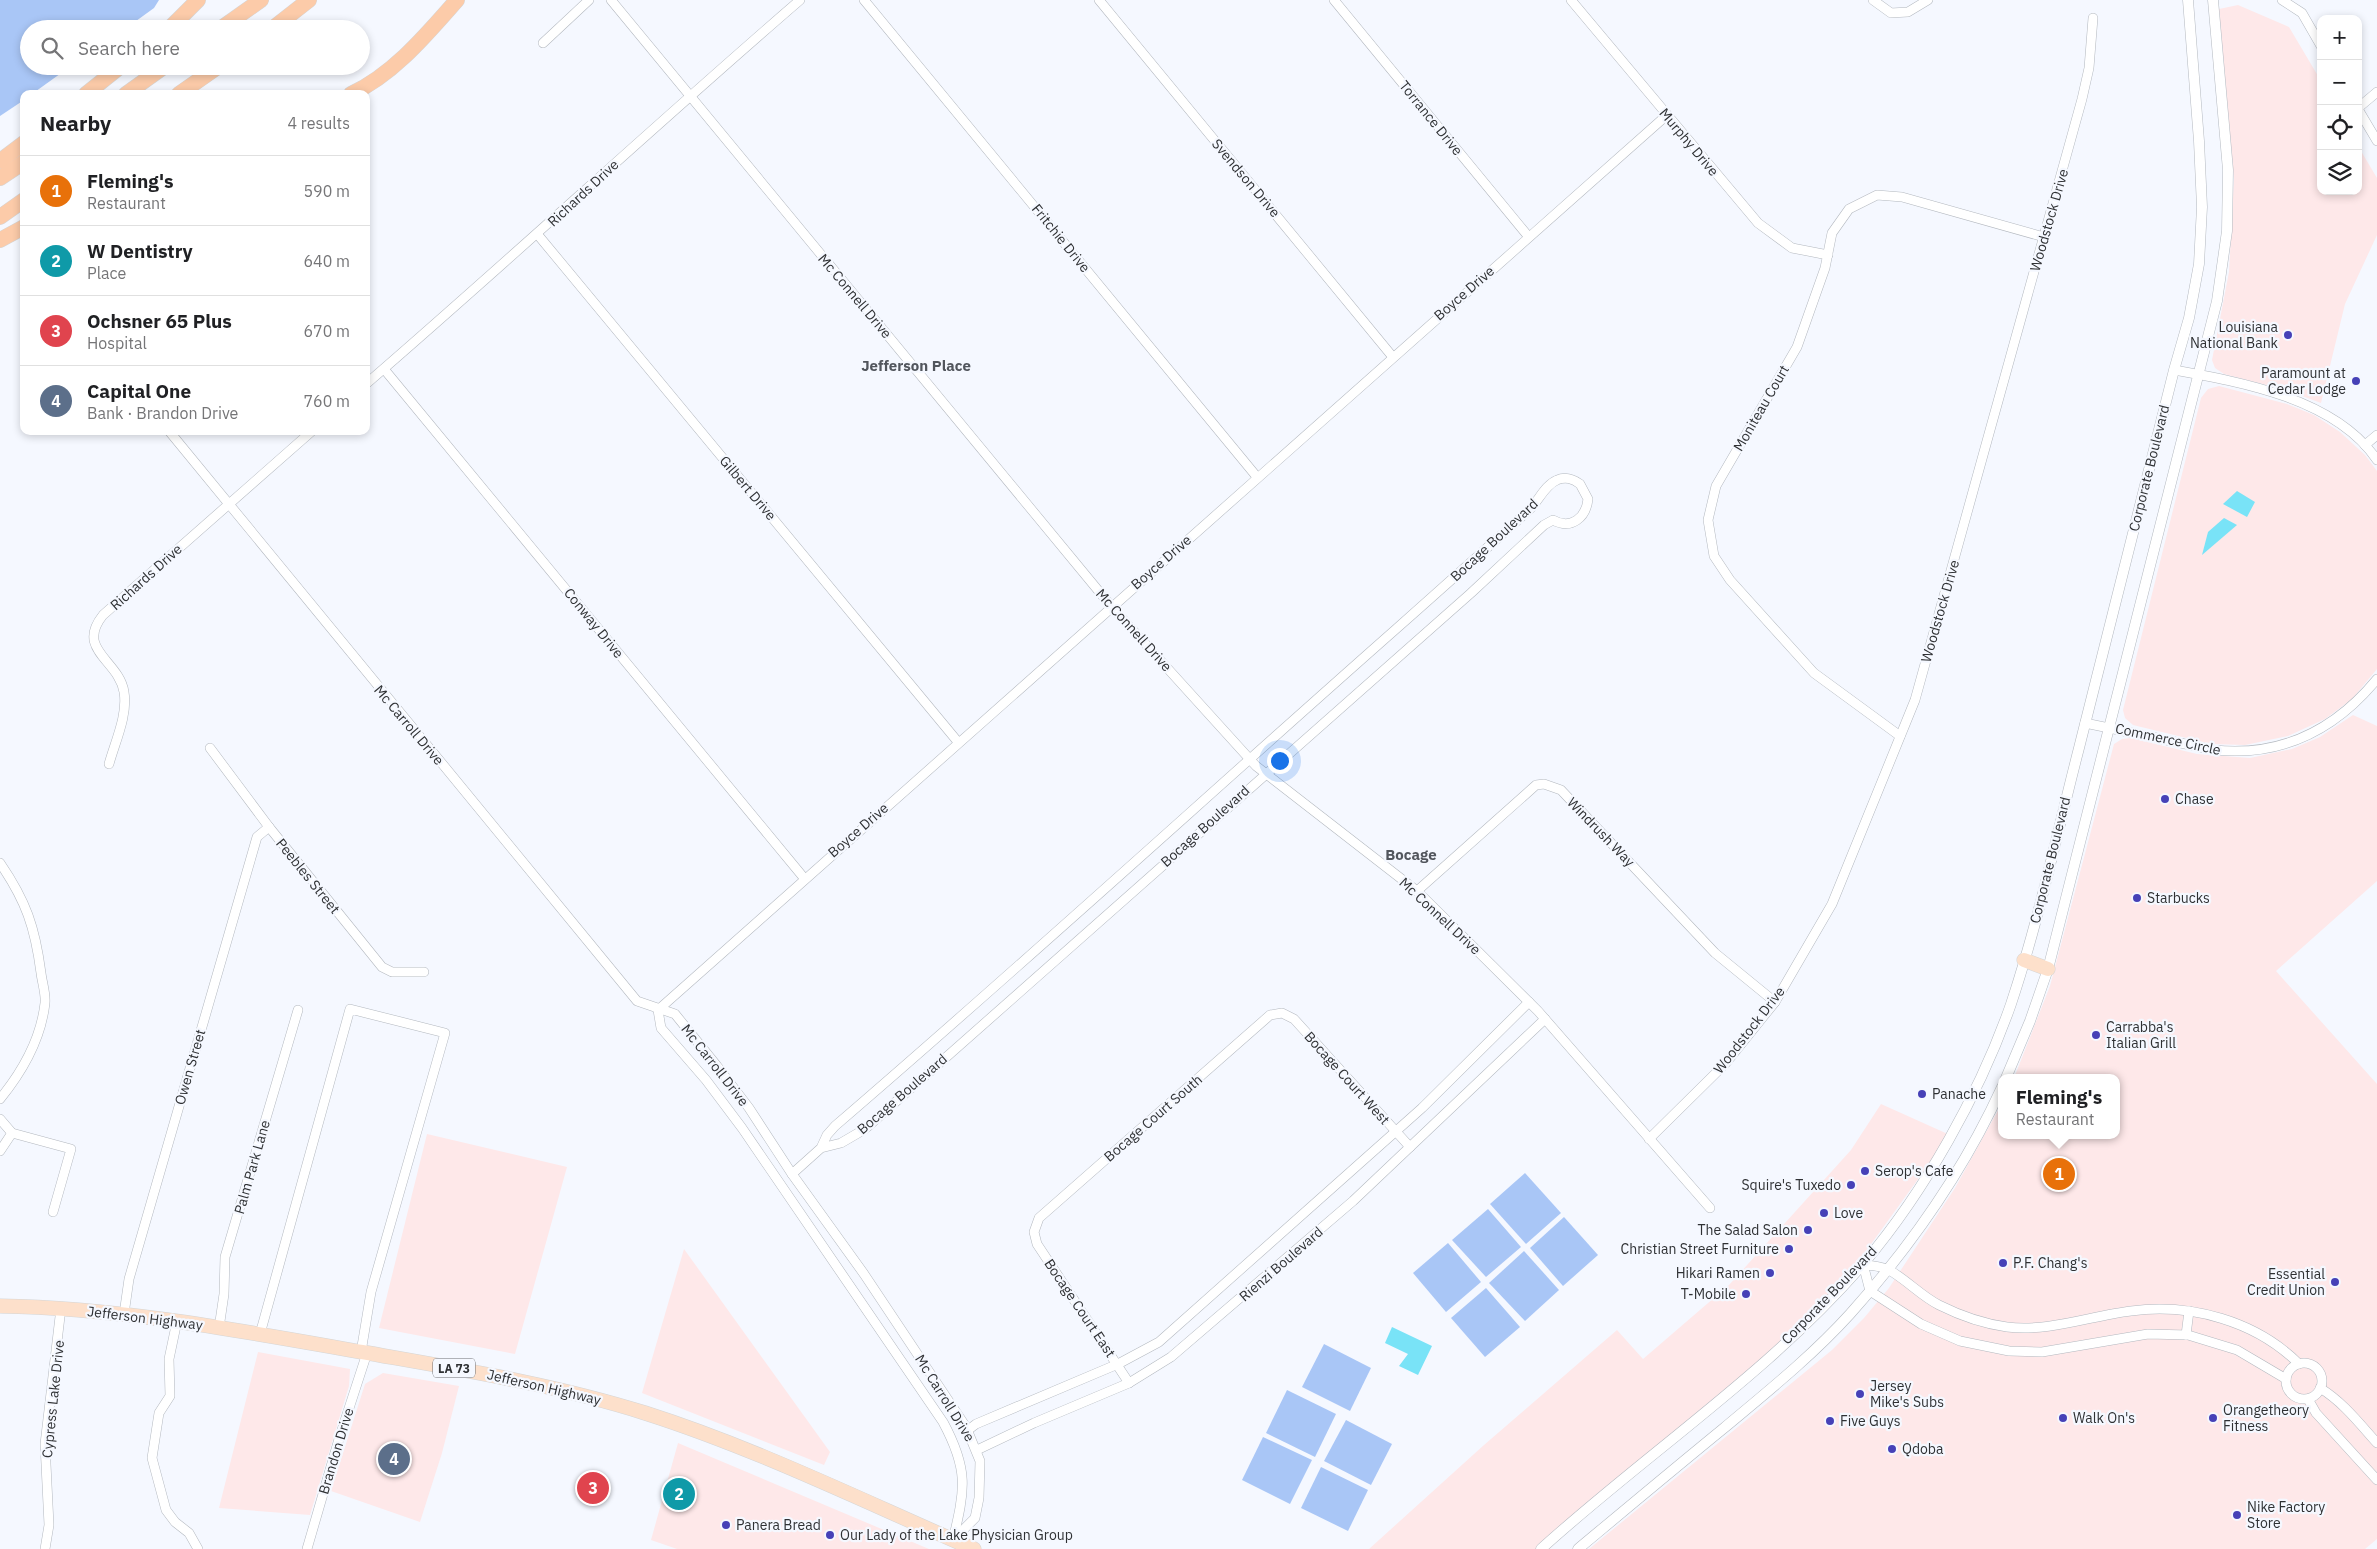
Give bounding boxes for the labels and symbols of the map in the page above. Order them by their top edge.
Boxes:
street label: Torrance Drive [1395,77,1467,159]
street label: Murphy Drive [1655,104,1723,180]
street label: Svendson Drive [1208,135,1284,221]
street label: Richards Drive [544,155,623,231]
street label: Woodstock Drive [2026,166,2072,273]
street label: Fritchie Drive [1028,200,1094,276]
street label: Mc Connell Drive [814,250,896,342]
street label: Boyce Drive [1430,262,1498,324]
place label: Louisiana National Bank [2190,318,2279,352]
marker: Louisiana National Bank [2282,329,2294,341]
district label: Jefferson Place [861,356,971,375]
street label: Moniteau Court [1729,362,1793,454]
place label: Paramount at Cedar Lodge [2261,364,2346,398]
marker: Paramount at Cedar Lodge [2350,375,2362,387]
street label: Corporate Boulevard [2125,403,2173,533]
street label: Gilbert Drive [716,452,780,524]
street label: Bocage Boulevard [1446,495,1542,585]
street label: Boyce Drive [1127,531,1195,593]
street label: Richards Drive [106,540,186,614]
street label: Woodstock Drive [1917,557,1963,664]
street label: Conway Drive [560,584,628,662]
street label: Mc Connell Drive [1092,585,1176,675]
street label: Mc Carroll Drive [370,681,448,769]
street label: Commerce Circle [2114,719,2223,759]
your location [1267,748,1293,774]
street label: Bocage Boulevard [1157,781,1253,871]
place label: Chase [2175,790,2214,808]
street label: Windrush Way [1563,793,1639,871]
marker: Chase [2159,793,2171,805]
street label: Corporate Boulevard [2026,795,2074,925]
street label: Boyce Drive [824,799,892,861]
street label: Peebles Street [272,835,344,917]
district label: Bocage [1385,845,1437,864]
street label: Mc Connell Drive [1395,874,1485,959]
place label: Starbucks [2147,889,2210,907]
marker: Starbucks [2131,892,2143,904]
street label: Woodstock Drive [1709,983,1789,1077]
place label: Carrabba's Italian Grill [2106,1018,2176,1052]
street label: Mc Carroll Drive [677,1020,753,1110]
street label: Owen Street [171,1027,209,1107]
street label: Bocage Court West [1300,1028,1394,1128]
marker: Carrabba's Italian Grill [2090,1029,2102,1041]
street label: Bocage Boulevard [853,1050,951,1138]
street label: Bocage Court South [1100,1070,1206,1166]
place label: Panache [1932,1085,1986,1103]
marker: Panache [1916,1088,1928,1100]
street label: Palm Park Lane [230,1118,274,1216]
pin: 1 [2043,1155,2075,1193]
place label: Serop's Cafe [1875,1162,1954,1180]
marker: Serop's Cafe [1859,1165,1871,1177]
place label: Squire's Tuxedo [1741,1176,1841,1194]
marker: Squire's Tuxedo [1845,1179,1857,1191]
place label: Love [1834,1204,1863,1222]
marker: Love [1818,1207,1830,1219]
place label: The Salad Salon [1698,1221,1798,1239]
street label: Rienzi Boulevard [1235,1223,1327,1305]
marker: The Salad Salon [1802,1224,1814,1236]
place label: Christian Street Furniture [1621,1240,1779,1258]
street label: Corporate Boulevard [1777,1242,1881,1348]
marker: Christian Street Furniture [1783,1243,1795,1255]
place label: P.F. Chang's [2013,1254,2088,1272]
street label: Bocage Court East [1040,1255,1120,1361]
marker: P.F. Chang's [1997,1257,2009,1269]
place label: Hikari Ramen [1676,1264,1760,1282]
place label: Essential Credit Union [2247,1265,2325,1299]
marker: Hikari Ramen [1764,1267,1776,1279]
marker: Essential Credit Union [2329,1276,2341,1288]
place label: T-Mobile [1681,1285,1736,1303]
marker: T-Mobile [1740,1288,1752,1300]
street label: Jefferson Highway [86,1302,204,1334]
street label: Cypress Lake Drive [38,1339,68,1459]
street label: Mc Carroll Drive [911,1351,979,1445]
road number: LA 73 [433,1359,475,1378]
street label: Jefferson Highway [485,1365,603,1409]
place label: Jersey Mike's Subs [1870,1377,1944,1411]
marker: Jersey Mike's Subs [1854,1388,1866,1400]
place label: Orangetheory Fitness [2223,1401,2309,1435]
street label: Brandon Drive [314,1405,358,1496]
place label: Walk On's [2073,1409,2135,1427]
place label: Five Guys [1840,1412,1901,1430]
marker: Walk On's [2057,1412,2069,1424]
marker: Orangetheory Fitness [2207,1412,2219,1424]
marker: Five Guys [1824,1415,1836,1427]
pin: 4 [378,1440,410,1478]
place label: Qdoba [1902,1440,1944,1458]
marker: Qdoba [1886,1443,1898,1455]
pin: 3 [577,1469,609,1507]
pin: 2 [663,1475,695,1513]
place label: Nike Factory Store [2247,1498,2325,1532]
marker: Nike Factory Store [2231,1509,2243,1521]
place label: Panera Bread [736,1516,821,1534]
marker: Panera Bread [720,1519,732,1531]
place label: Our Lady of the Lake Physician Group [840,1526,1073,1544]
marker: Our Lady of the Lake Physician Group [824,1529,836,1541]

